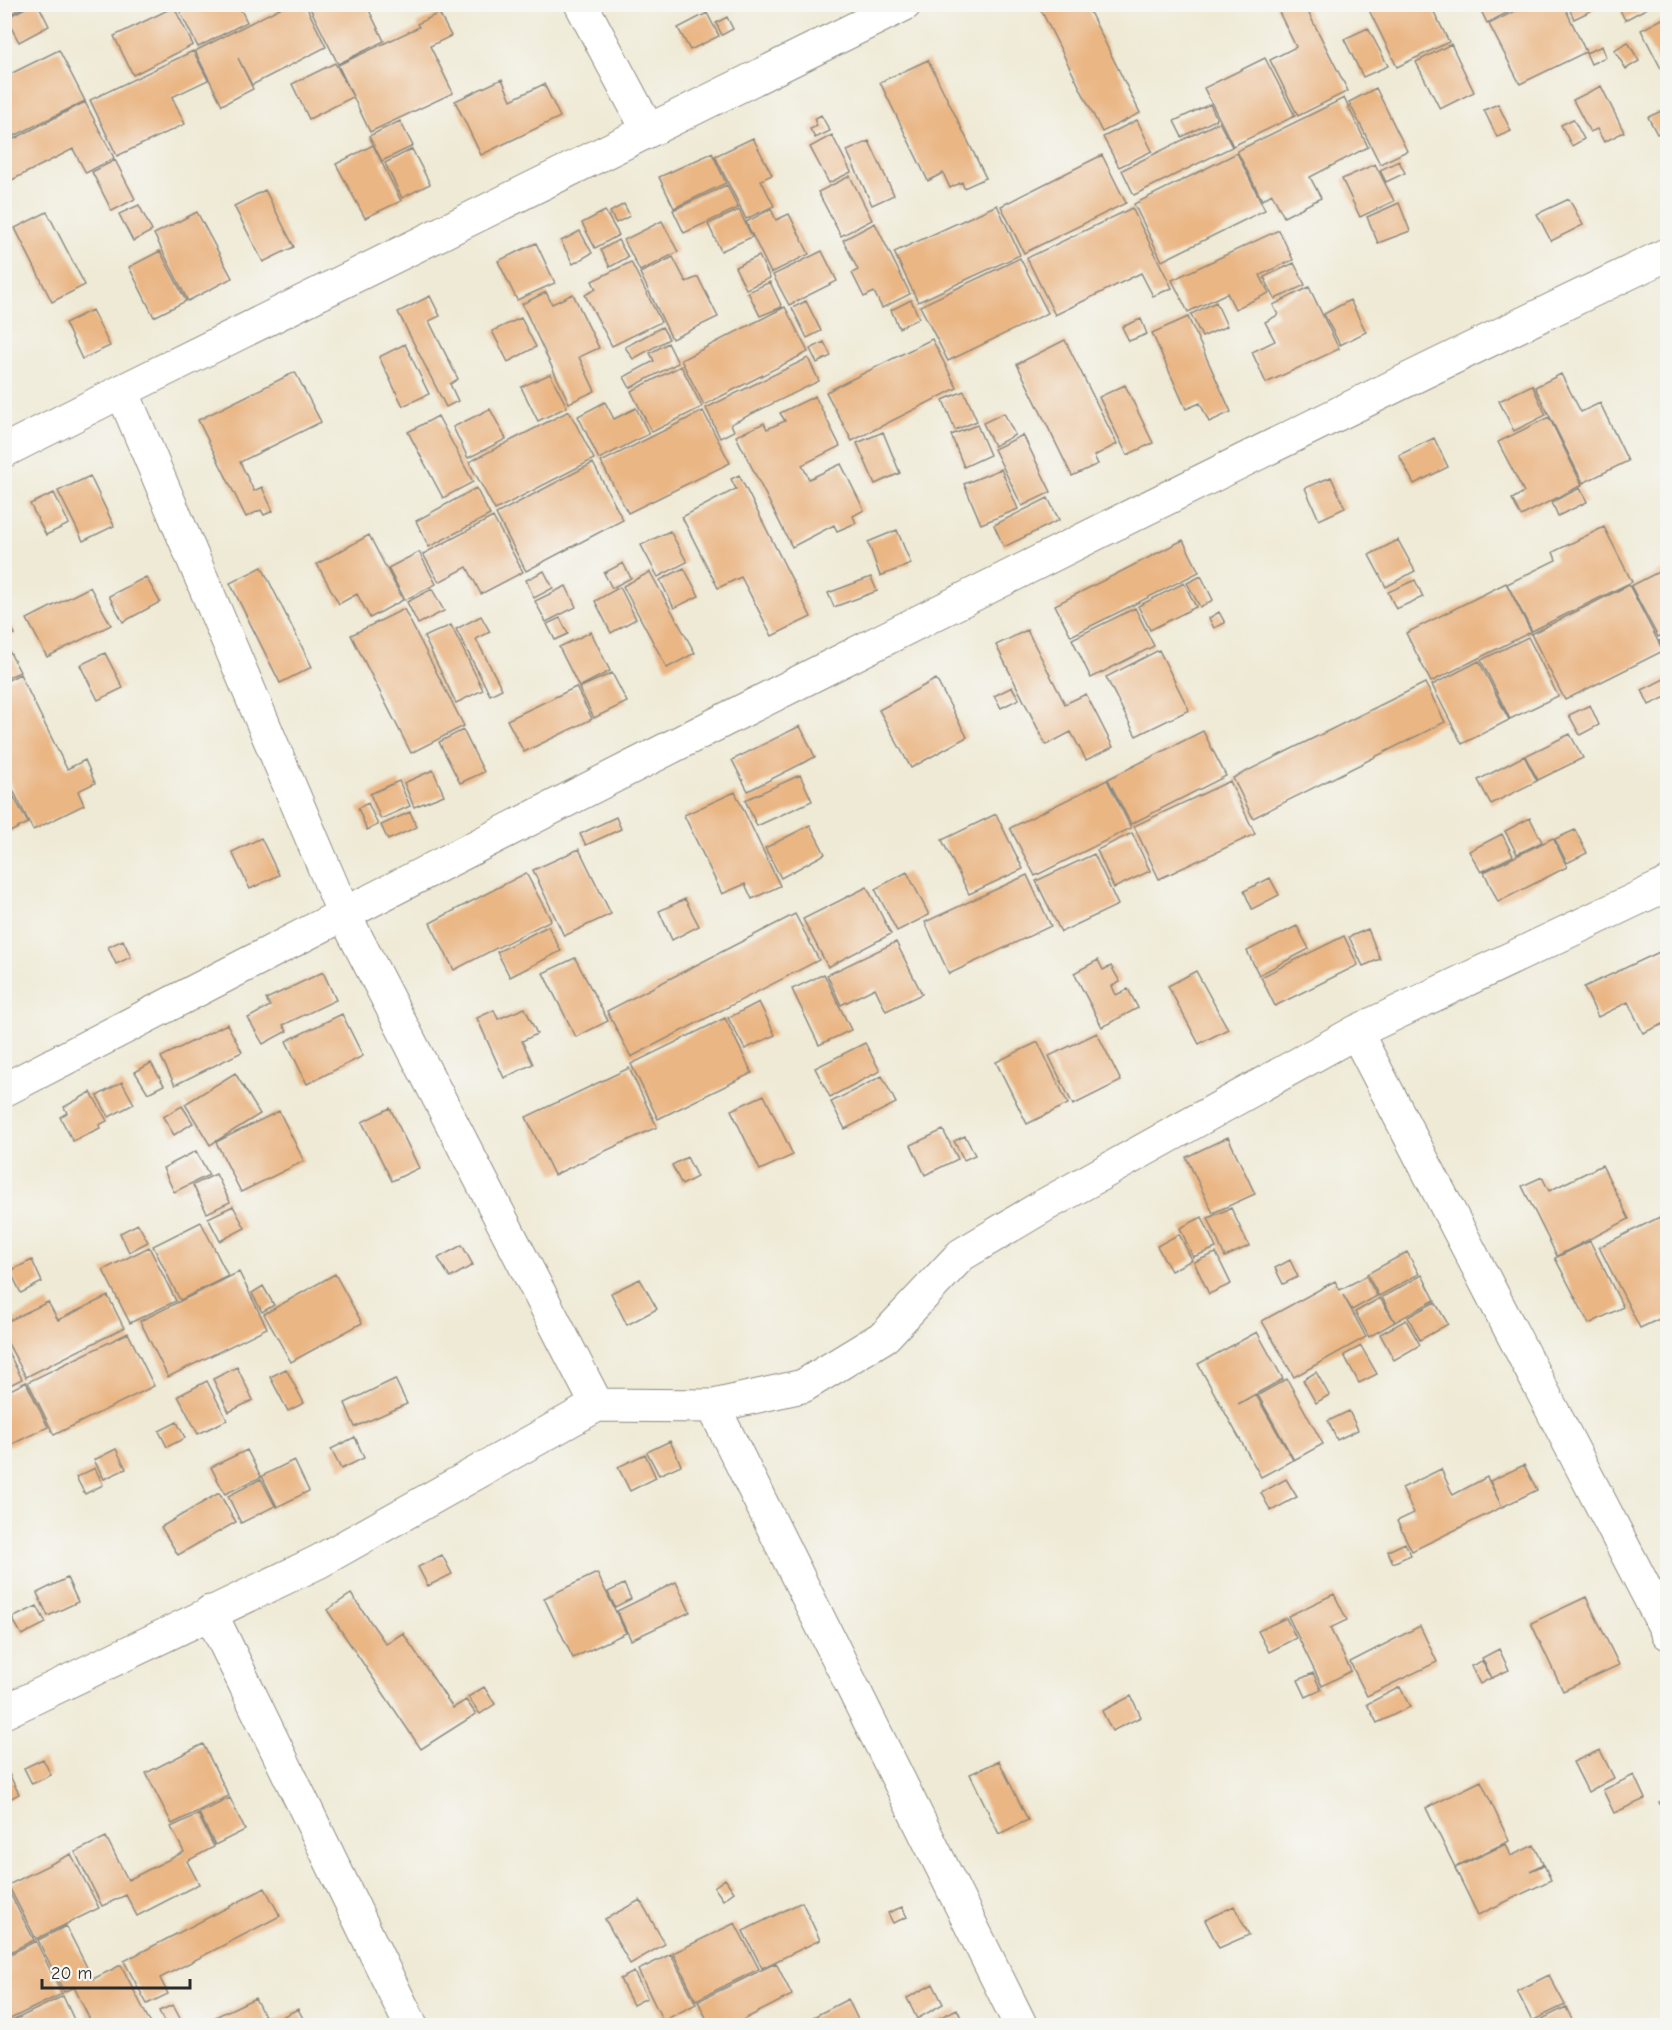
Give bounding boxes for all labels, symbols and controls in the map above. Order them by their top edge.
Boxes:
scale bar [42,1952,190,1990]
text: 20 m [51,1963,92,1984]

